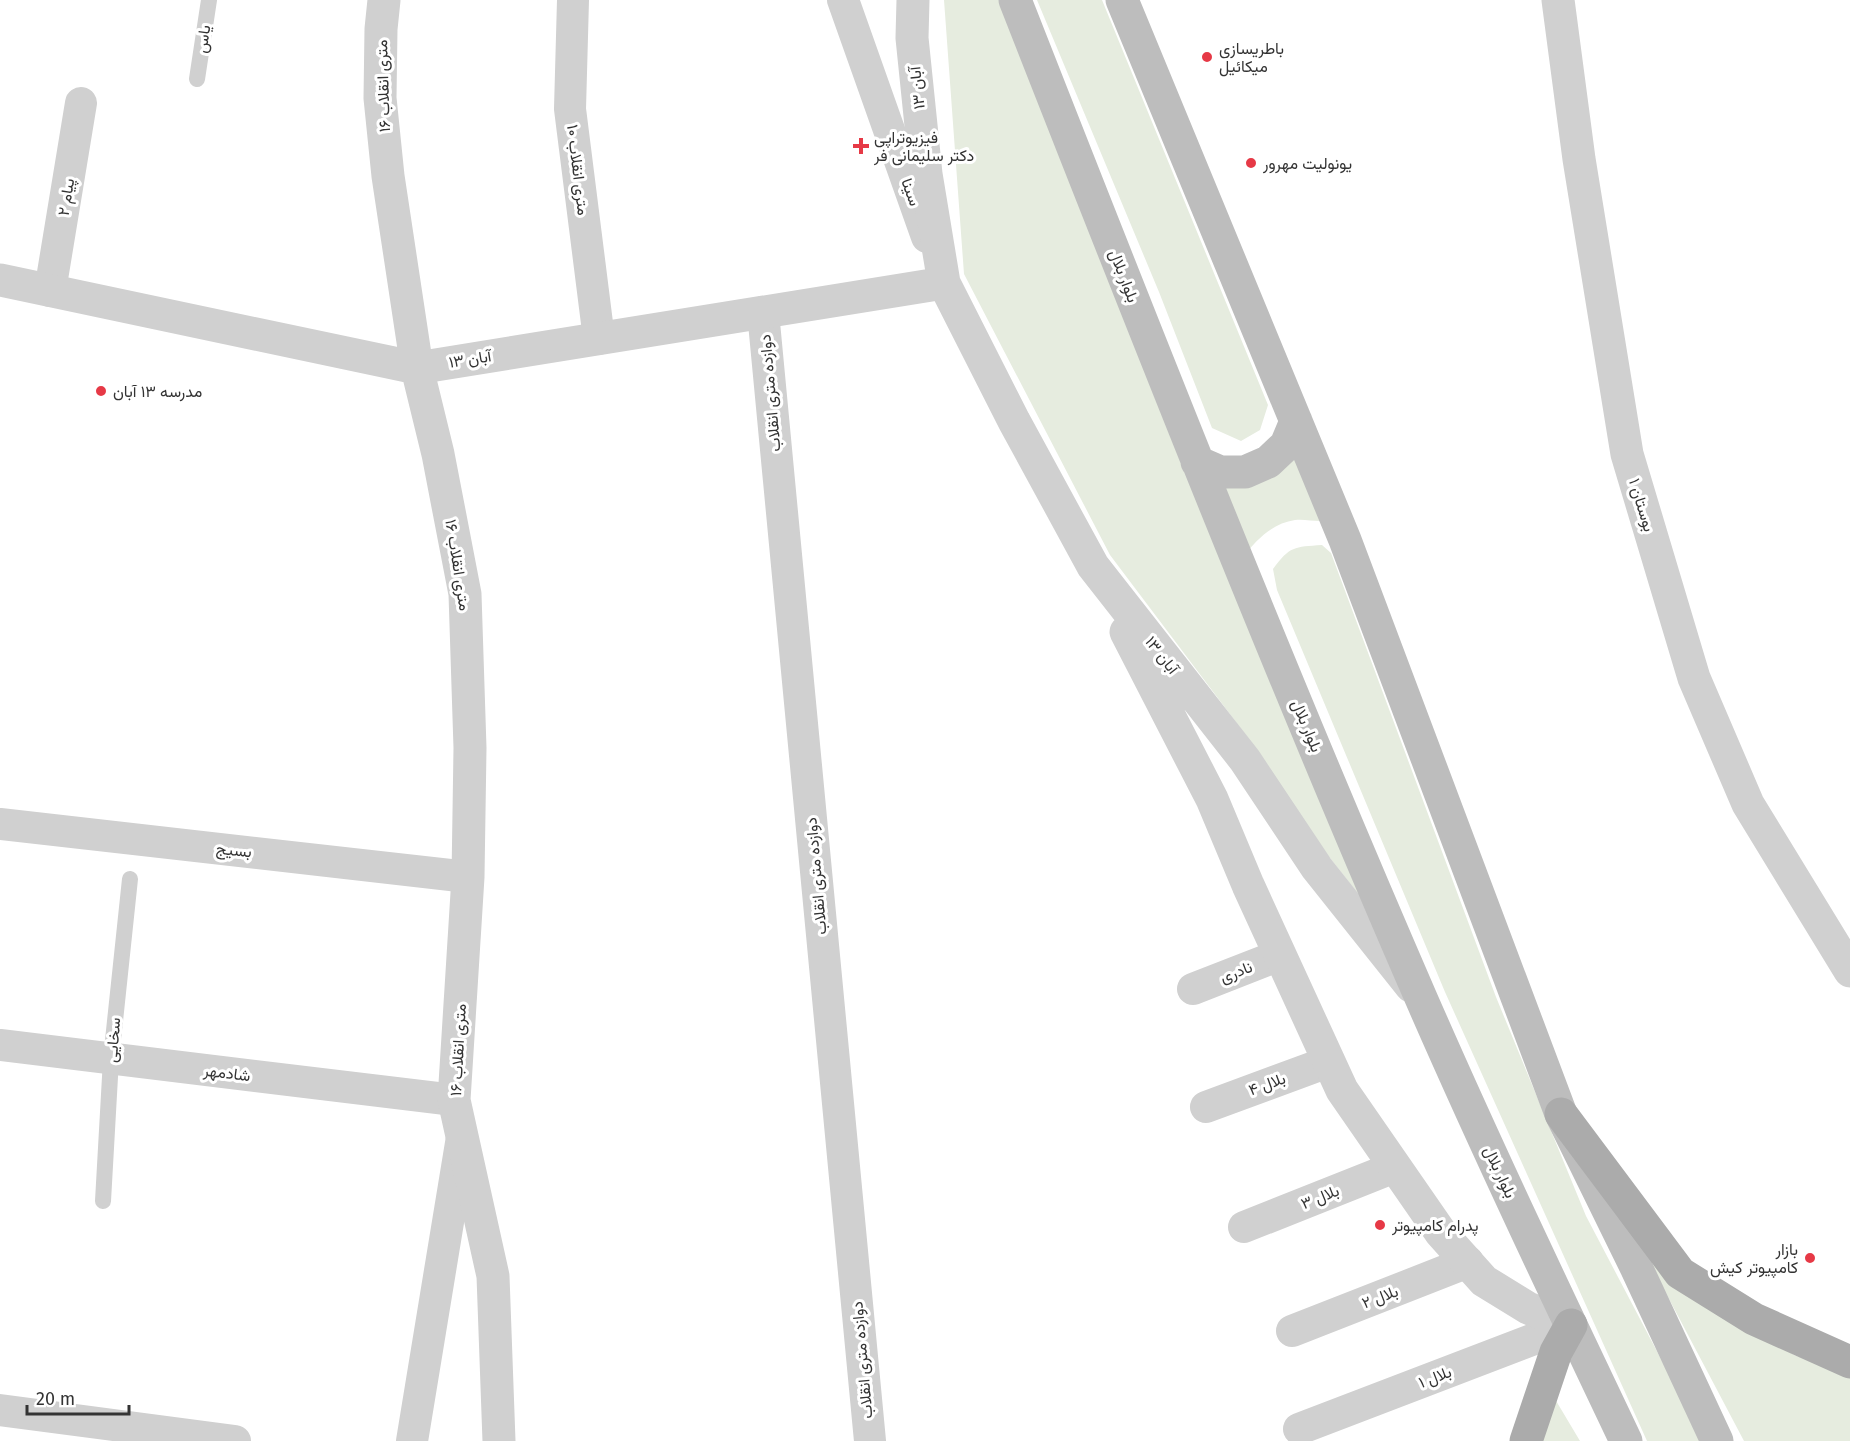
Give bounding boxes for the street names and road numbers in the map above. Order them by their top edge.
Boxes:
street label: یاس [192,24,215,54]
street label: ۱۶ متری انقلاب [372,39,395,133]
street label: ۱۳ آبان [905,64,929,110]
street label: ۱۰ متری انقلاب [562,123,593,217]
street label: سینا [897,176,925,208]
street label: پیام ۲ [54,177,80,217]
street label: بلوار بلال [1104,247,1143,305]
street label: دوازده متری انقلاب [755,333,786,453]
street label: ۱۳ آبان [447,346,494,372]
street label: بوستان ۱ [1624,476,1659,534]
street label: ۱۶ متری انقلاب [440,518,475,612]
street label: ۱۳ آبان [1141,632,1183,679]
street label: بلوار بلال [1287,697,1326,755]
street label: دوازده متری انقلاب [801,816,832,936]
street label: بسیج [215,839,253,863]
street label: نادری [1217,957,1255,988]
street label: ۱۶ متری انقلاب [446,1003,471,1097]
street label: سخایی [102,1017,125,1063]
street label: شادمهر [201,1061,252,1086]
street label: بلال ۴ [1246,1069,1288,1099]
street label: بلوار بلال [1479,1143,1520,1201]
street label: بلال ۳ [1298,1181,1342,1213]
street label: بلال ۲ [1359,1281,1401,1313]
street label: دوازده متری انقلاب [847,1300,878,1420]
street label: بلال ۱ [1416,1362,1454,1392]

